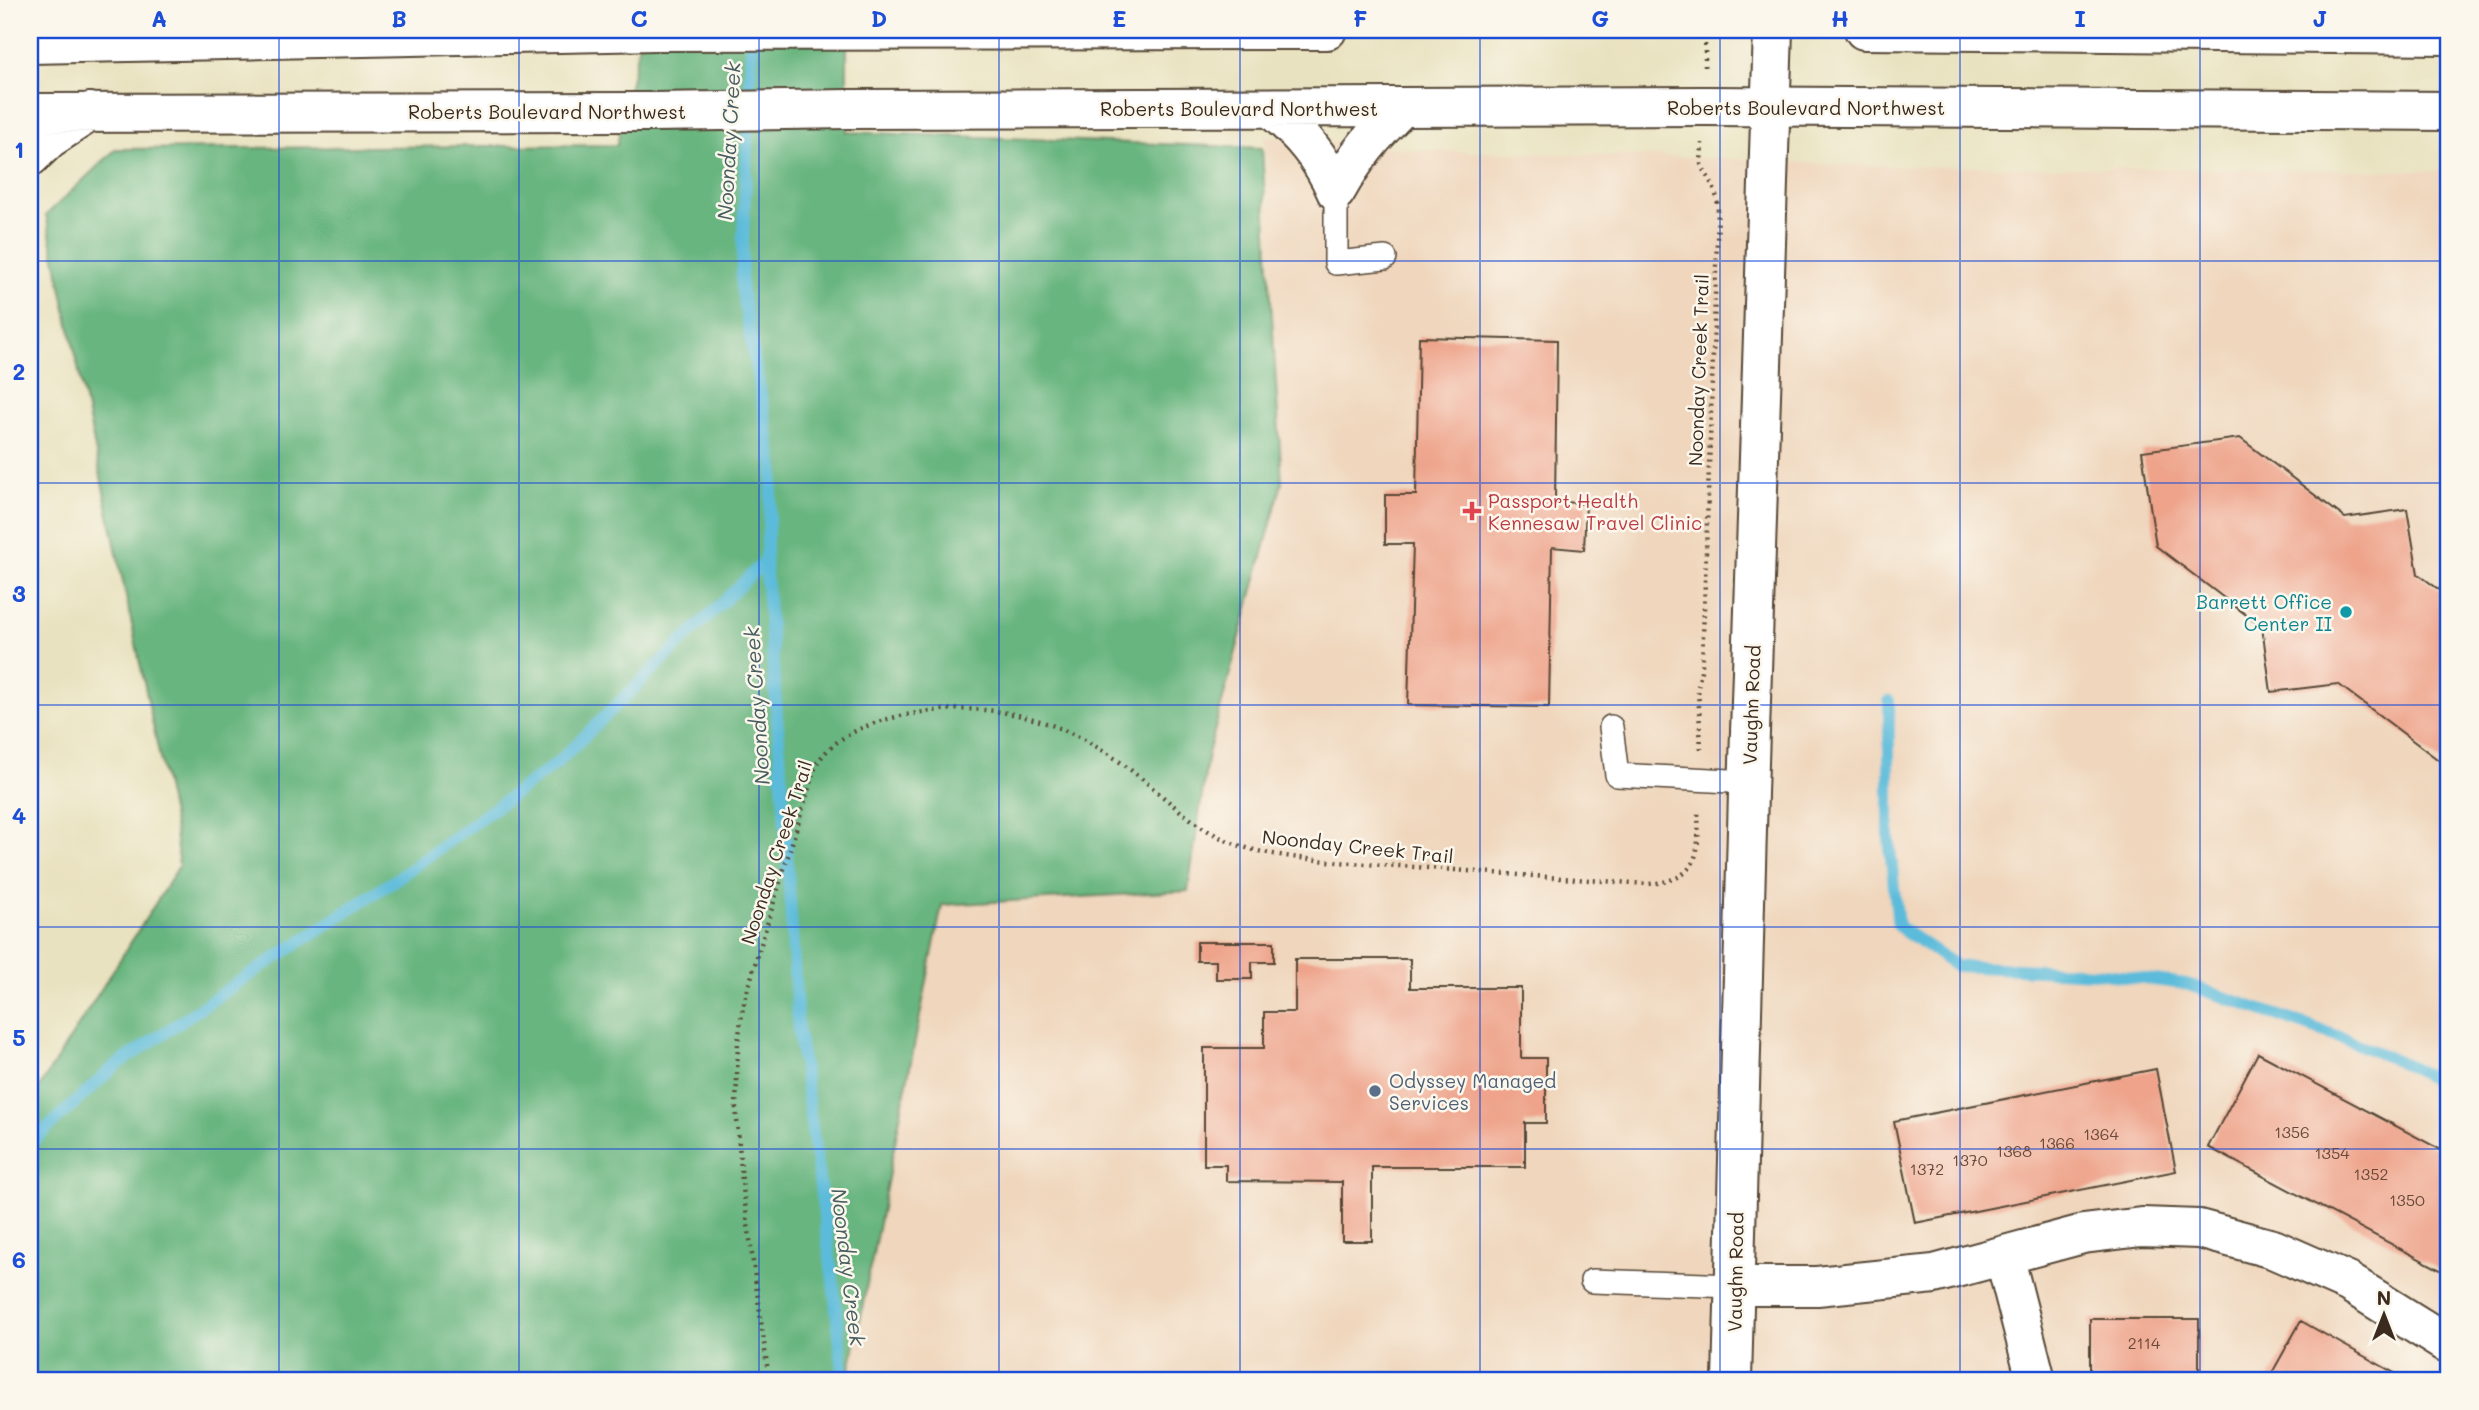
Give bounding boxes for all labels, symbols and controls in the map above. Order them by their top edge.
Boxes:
text: A [151,3,167,33]
text: B [391,3,407,33]
text: C [630,3,648,33]
text: D [871,3,887,33]
text: E [1112,3,1126,33]
text: F [1353,3,1367,33]
text: G [1591,3,1609,33]
text: H [1831,3,1849,33]
text: I [2074,3,2086,33]
text: J [2312,3,2328,33]
water label: Noonday Creek [710,60,746,221]
street label: Roberts Boulevard Northwest [1667,95,1945,120]
street label: Roberts Boulevard Northwest [1100,96,1378,121]
street label: Roberts Boulevard Northwest [408,99,686,124]
text: 1 [14,134,24,164]
street label: Noonday Creek Trail [1682,273,1714,467]
text: 2 [13,356,25,386]
place label: Passport Health Kennesaw Travel Clinic [1488,488,1702,535]
marker: Passport Health Kennesaw Travel Clinic [1462,501,1482,521]
text: 3 [12,578,26,608]
place label: Barrett Office Center II [2196,589,2332,636]
marker: Barrett Office Center II [2338,604,2354,620]
water label: Noonday Creek [737,625,775,786]
street label: Vaughn Road [1736,645,1766,765]
street label: Noonday Creek Trail [734,757,818,947]
text: 4 [12,800,26,830]
street label: Noonday Creek Trail [1261,824,1455,868]
text: 5 [12,1022,26,1052]
place label: Odyssey Managed Services [1389,1068,1556,1115]
marker: Odyssey Managed Services [1367,1083,1383,1099]
house number: 1356 [2274,1121,2310,1142]
house number: 1364 [2083,1123,2119,1144]
house number: 1366 [2039,1132,2075,1153]
house number: 1368 [1996,1140,2032,1161]
house number: 1354 [2314,1142,2350,1163]
house number: 1370 [1952,1149,1988,1170]
house number: 1372 [1910,1158,1944,1179]
house number: 1352 [2354,1163,2388,1184]
water label: Noonday Creek [826,1187,872,1348]
house number: 1350 [2389,1189,2425,1210]
street label: Vaughn Road [1721,1212,1749,1332]
text: 6 [12,1244,26,1274]
north arrow [2350,1280,2420,1350]
text: N [2377,1285,2391,1310]
house number: 2114 [2128,1332,2161,1353]

